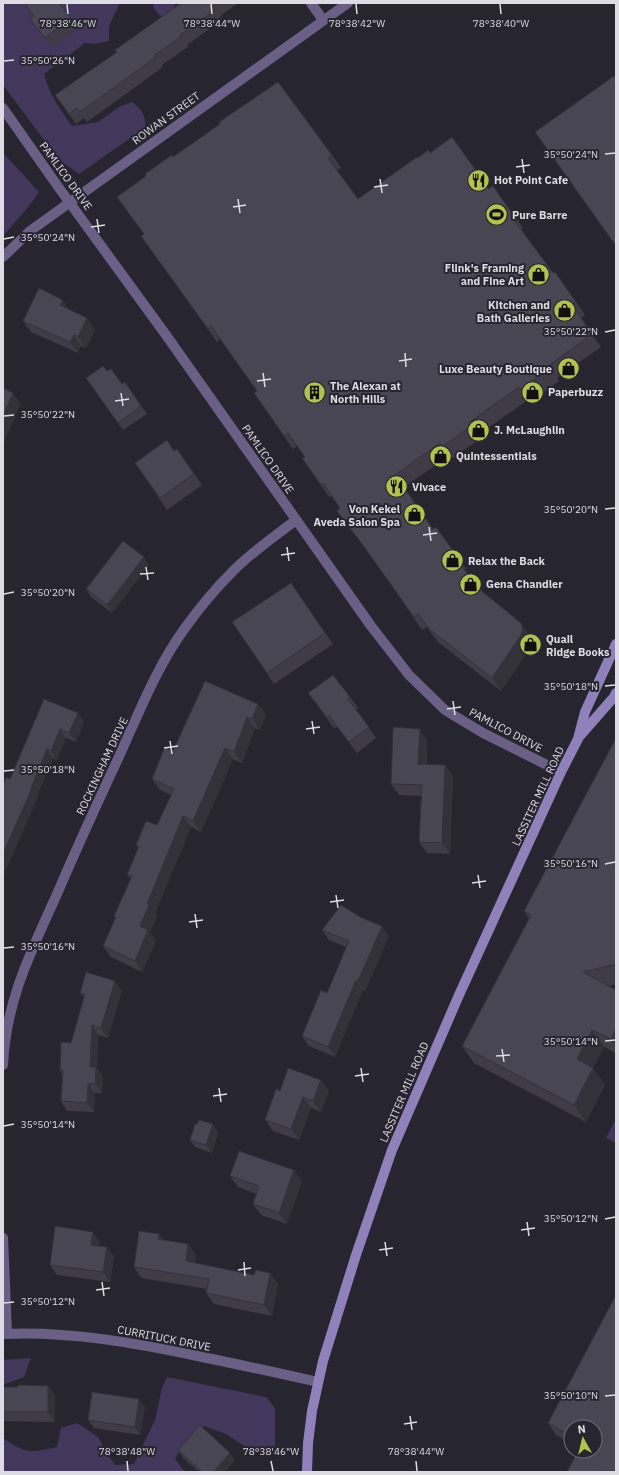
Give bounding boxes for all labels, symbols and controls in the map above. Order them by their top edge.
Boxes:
text: 78°38'46"W [40,17,96,30]
text: 78°38'44"W [184,17,240,30]
text: 78°38'42"W [329,17,385,30]
text: 78°38'40"W [473,17,529,30]
text: 35°50'26"N [21,54,75,67]
street label: ROWAN STREET [129,88,203,147]
street label: PAMLICO DRIVE [37,139,95,213]
text: 35°50'24"N [544,148,598,161]
restaurant icon: Hot Point Cafe [465,167,491,193]
place label: Hot Point Cafe [494,173,568,187]
sports icon: Pure Barre [484,202,510,228]
place label: Pure Barre [512,208,568,222]
text: 35°50'24"N [21,231,75,244]
place label: Flink's Framing and Fine Art [445,261,525,288]
shop icon: Flink's Framing and Fine Art [526,261,552,287]
place label: Kitchen and Bath Galleries [477,298,550,325]
shop icon: Kitchen and Bath Galleries [552,298,578,324]
text: 35°50'22"N [544,325,598,338]
shop icon: Luxe Beauty Boutique [555,356,581,382]
place label: Luxe Beauty Boutique [439,362,552,376]
building icon: The Alexan at North Hills [301,379,327,405]
place label: The Alexan at North Hills [330,379,401,406]
shop icon: Paperbuzz [520,379,546,405]
place label: Paperbuzz [548,385,604,399]
text: 35°50'22"N [21,408,75,421]
shop icon: J. McLaughlin [466,417,492,443]
street label: PAMLICO DRIVE [239,422,297,496]
place label: J. McLaughlin [494,423,565,437]
shop icon: Quintessentials [427,443,453,469]
place label: Quintessentials [456,449,537,463]
restaurant icon: Vivace [384,474,410,500]
place label: Vivace [412,480,446,494]
place label: Von Kekel Aveda Salon Spa [314,502,401,529]
shop icon: Von Kekel Aveda Salon Spa [402,502,428,528]
text: 35°50'20"N [544,503,598,516]
shop icon: Relax the Back [440,548,466,574]
place label: Relax the Back [468,554,546,568]
shop icon: Gena Chandler [458,571,484,597]
place label: Gena Chandler [486,577,563,591]
text: 35°50'20"N [21,586,75,599]
shop icon: Quail Ridge Books [517,632,543,658]
place label: Quail Ridge Books [546,632,610,659]
text: 35°50'18"N [544,680,598,693]
street label: PAMLICO DRIVE [467,705,545,755]
street label: ROCKINGHAM DRIVE [73,715,131,817]
street label: LASSITER MILL ROAD [509,744,567,848]
text: 35°50'18"N [21,763,75,776]
text: 35°50'16"N [544,857,598,870]
text: 35°50'16"N [21,940,75,953]
text: 35°50'14"N [544,1035,598,1048]
street label: LASSITER MILL ROAD [376,1040,432,1144]
text: 35°50'14"N [21,1118,75,1131]
text: 35°50'12"N [544,1212,598,1225]
text: 35°50'12"N [21,1295,75,1308]
street label: CURRITUCK DRIVE [116,1322,212,1354]
text: 35°50'10"N [544,1389,598,1402]
north arrow [563,1419,603,1459]
text: N [577,1422,587,1437]
text: 78°38'48"W [99,1445,155,1458]
text: 78°38'46"W [243,1445,299,1458]
text: 78°38'44"W [388,1445,444,1458]

